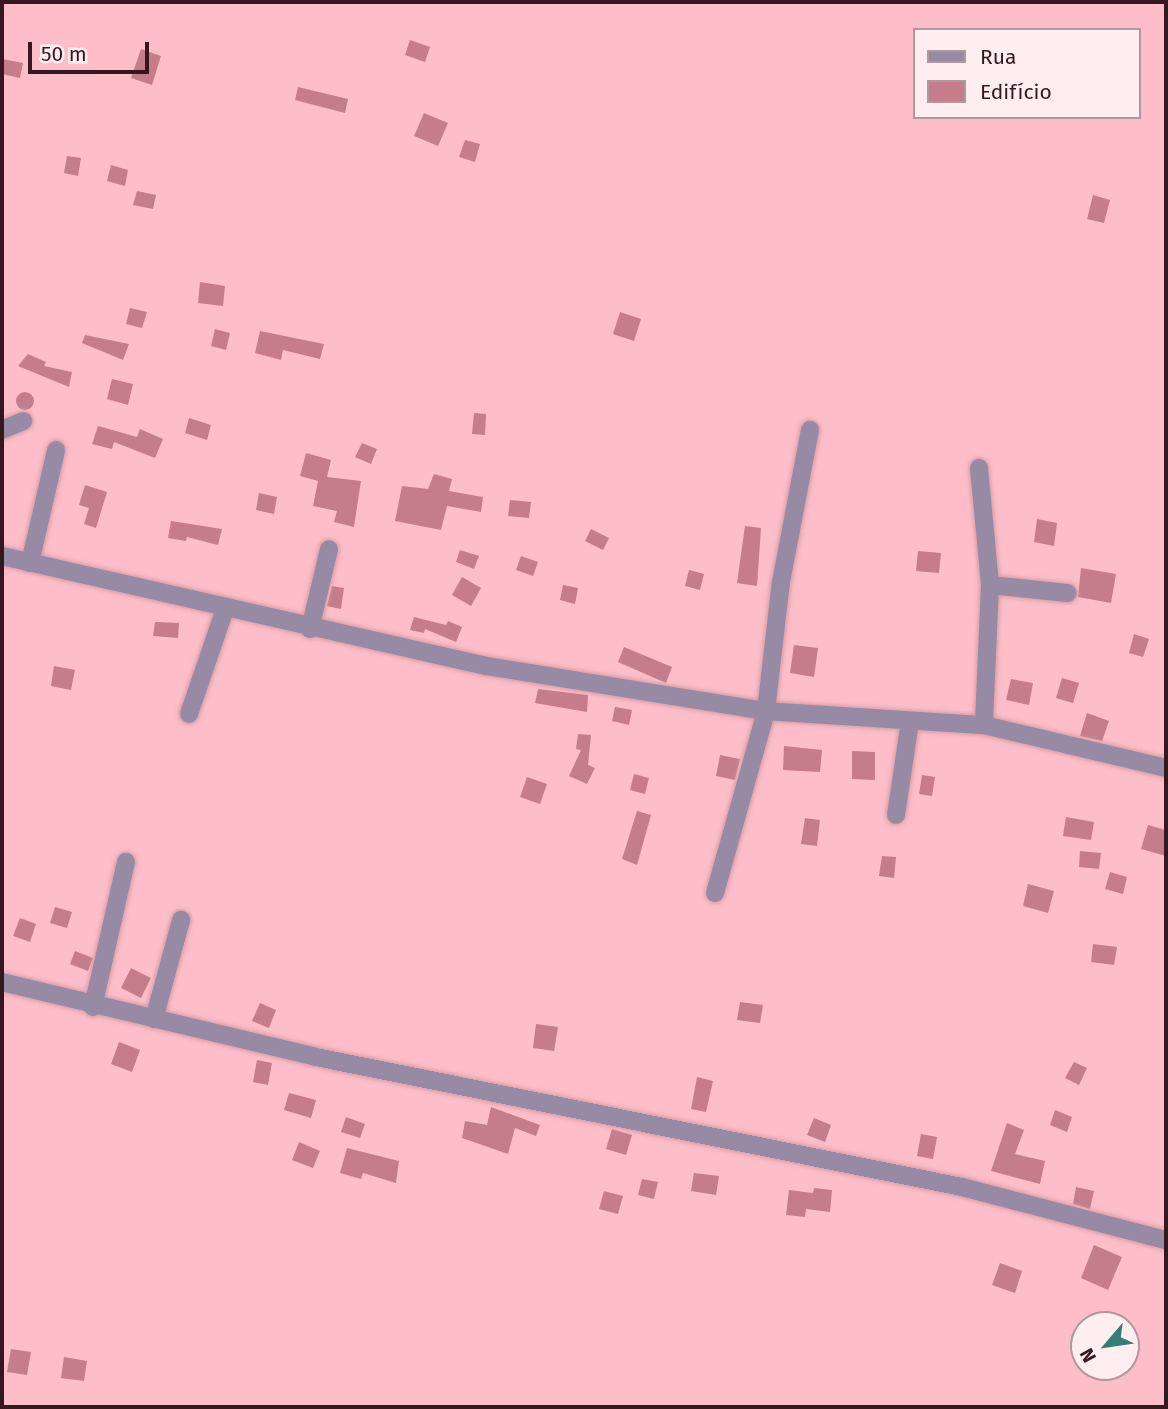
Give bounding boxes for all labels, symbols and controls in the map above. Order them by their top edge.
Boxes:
scale bar [32,28,152,72]
legend [912,28,1140,119]
text: 50 m [41,41,87,67]
text: Rua [980,44,1016,70]
text: Edifício [980,79,1052,105]
north arrow [1070,1311,1140,1381]
text: N [1075,1344,1101,1367]

